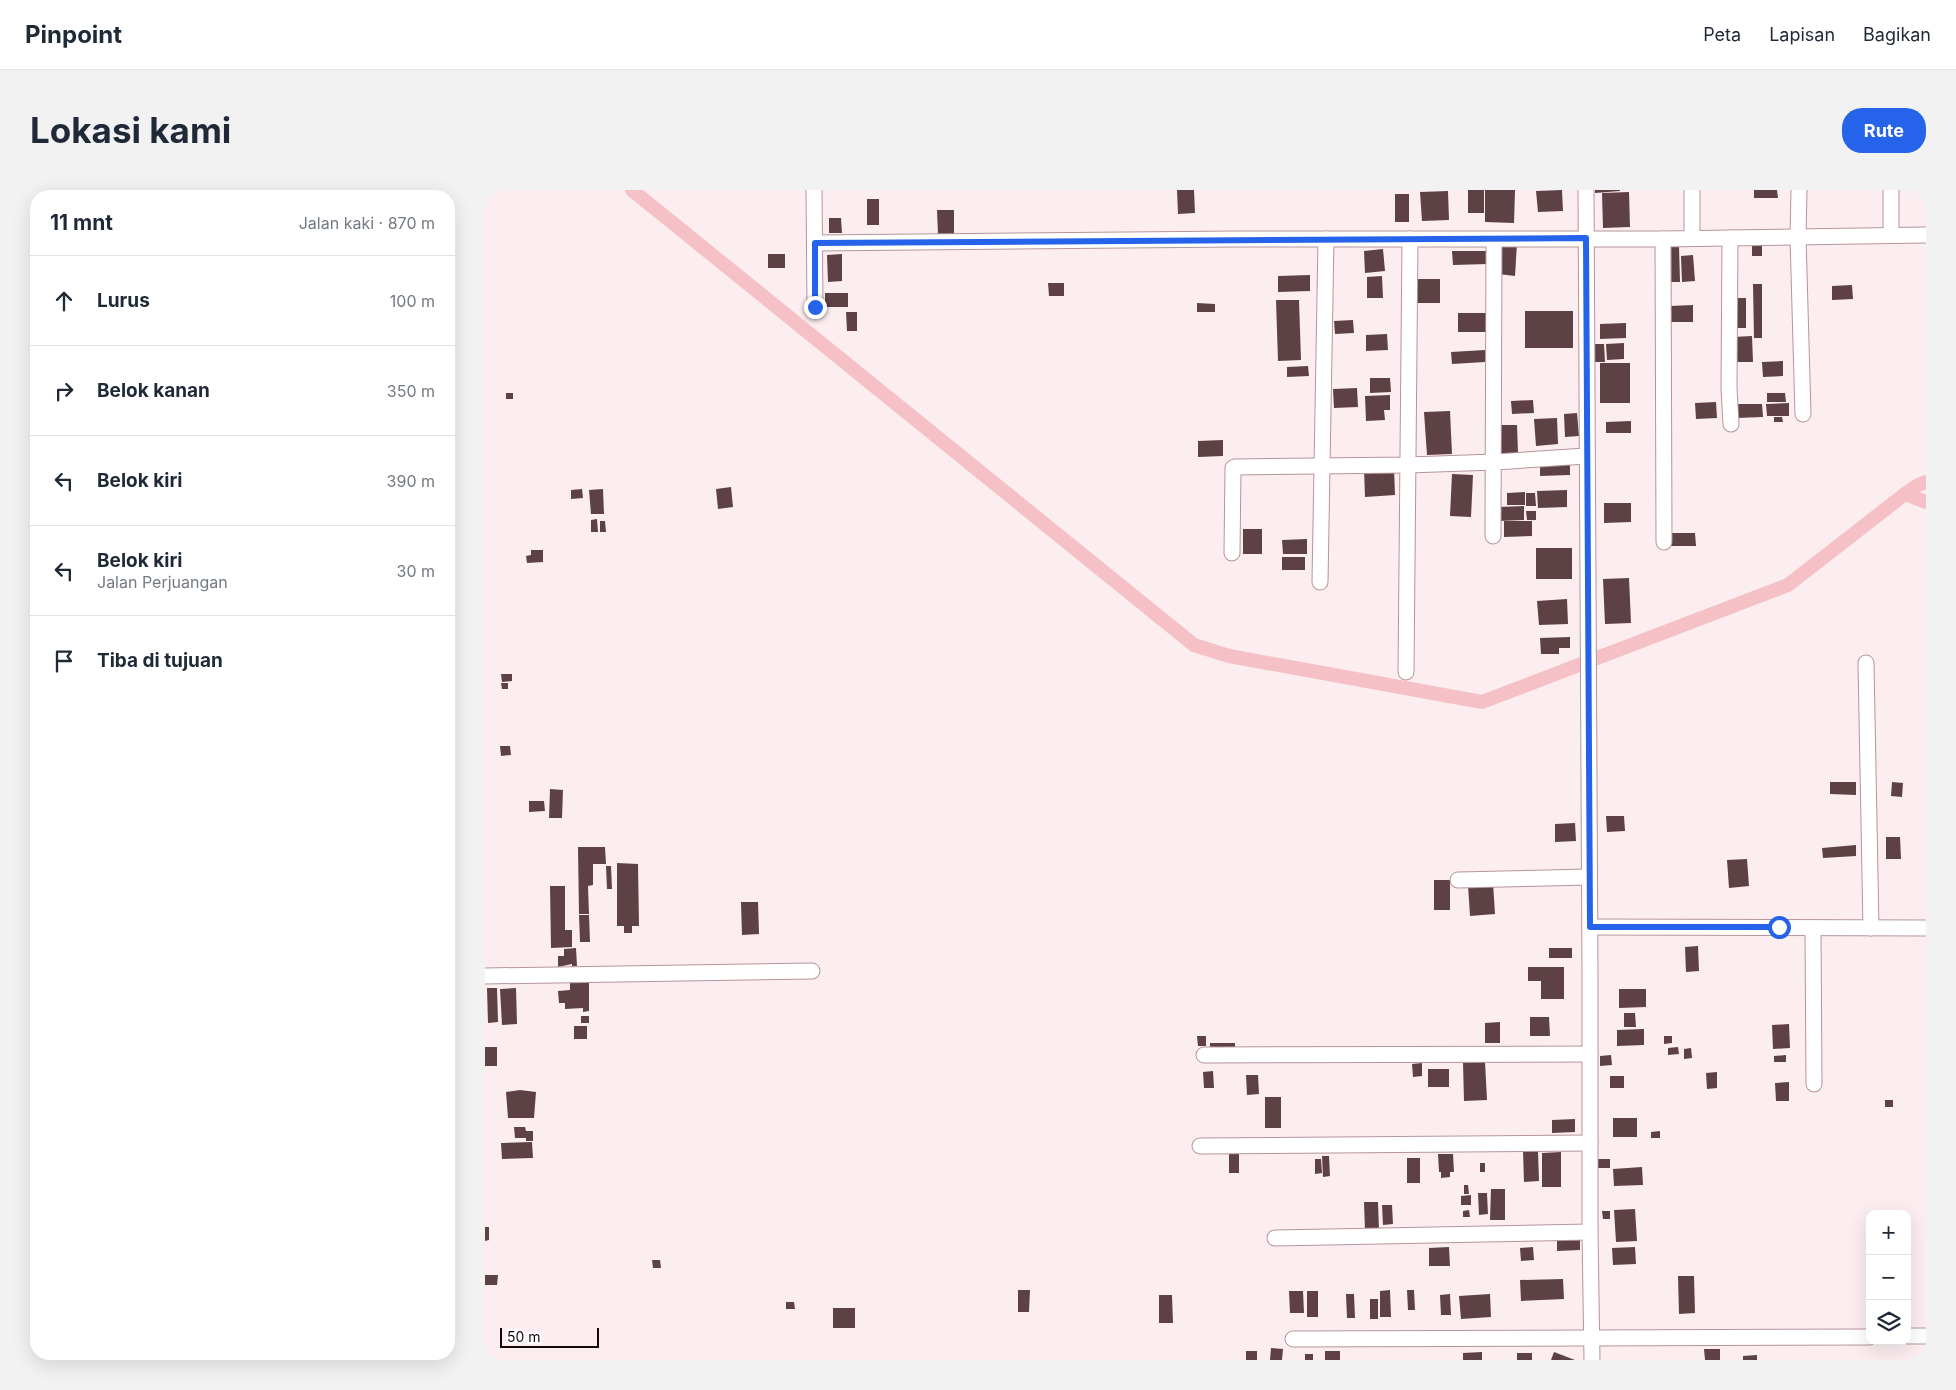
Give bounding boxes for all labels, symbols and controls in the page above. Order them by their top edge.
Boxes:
text: Pinpoint [25,20,122,49]
text: Peta [1703,24,1741,45]
text: Lapisan [1769,24,1835,45]
text: Bagikan [1863,24,1931,45]
button: Rute [1842,108,1926,153]
text: Lokasi kami [30,109,231,151]
text: 11 mnt [50,210,113,235]
text: Jalan kaki · 870 m [299,213,435,233]
icon: ahead [50,287,78,315]
text: Lurus [97,289,150,312]
text: 100 m [390,291,435,311]
route end [804,296,827,319]
icon: right [50,377,78,405]
text: Belok kanan [97,379,210,402]
text: 350 m [387,381,435,401]
icon: left [50,467,78,495]
text: Belok kiri [97,469,182,492]
text: 390 m [387,471,435,491]
text: Belok kiri [97,549,182,572]
icon: left [50,557,78,585]
text: 30 m [397,561,435,581]
text: Jalan Perjuangan [97,572,228,592]
icon: arrive [50,647,78,675]
text: Tiba di tujuan [97,649,223,672]
route start [1768,916,1791,939]
map controls [1866,1210,1911,1345]
button: + [1866,1210,1911,1255]
button: − [1866,1255,1911,1300]
button: layers [1866,1300,1911,1345]
scale bar [500,1325,599,1348]
text: 50 m [507,1328,541,1345]

